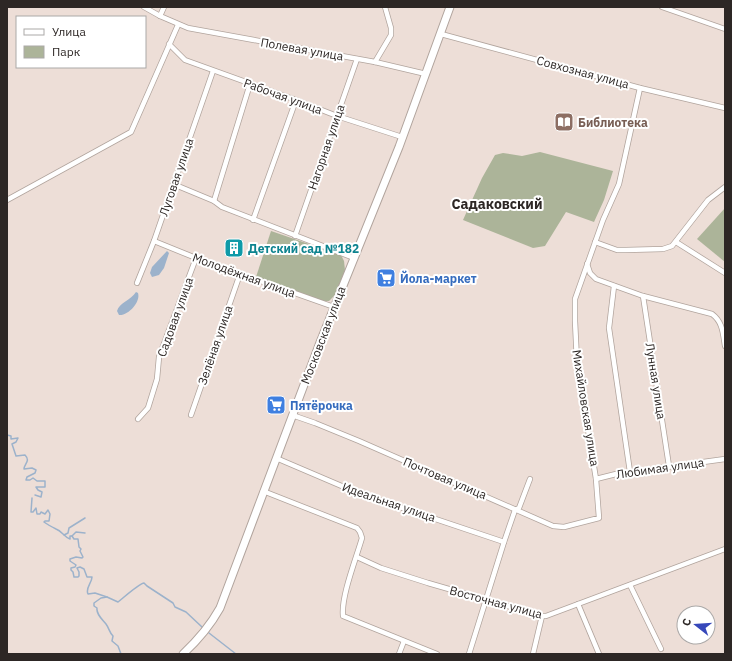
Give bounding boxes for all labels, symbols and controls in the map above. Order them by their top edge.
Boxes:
legend [16,16,146,68]
text: Улица [52,24,86,39]
street label: Полевая улица [259,34,345,64]
text: Парк [52,44,81,59]
street label: Совхозная улица [535,52,631,92]
street label: Рабочая улица [242,75,325,117]
street label: Нагорная улица [304,102,348,192]
library icon: Библиотека [553,111,575,133]
place label: Библиотека [578,115,648,130]
street label: Луговая улица [156,135,197,218]
district label: Садаковский [451,195,543,213]
building icon: Детский сад №182 [223,237,245,259]
place label: Детский сад №182 [248,241,359,256]
street label: Молодёжная улица [190,249,298,301]
supermarket icon: Йола-маркет [375,267,397,289]
place label: Йола-маркет [400,270,477,286]
street label: Садовая улица [154,275,197,359]
street label: Московская улица [297,283,349,386]
street label: Зелёная улица [194,303,236,387]
street label: Лунная улица [643,342,670,421]
street label: Михайловская улица [569,349,603,468]
supermarket icon: Пятёрочка [265,394,287,416]
place label: Пятёрочка [290,398,353,413]
street label: Почтовая улица [401,454,490,503]
street label: Любимая улица [615,454,706,482]
street label: Идеальная улица [340,479,438,525]
street label: Восточная улица [448,582,545,622]
north arrow [676,605,716,645]
text: С [679,617,694,628]

